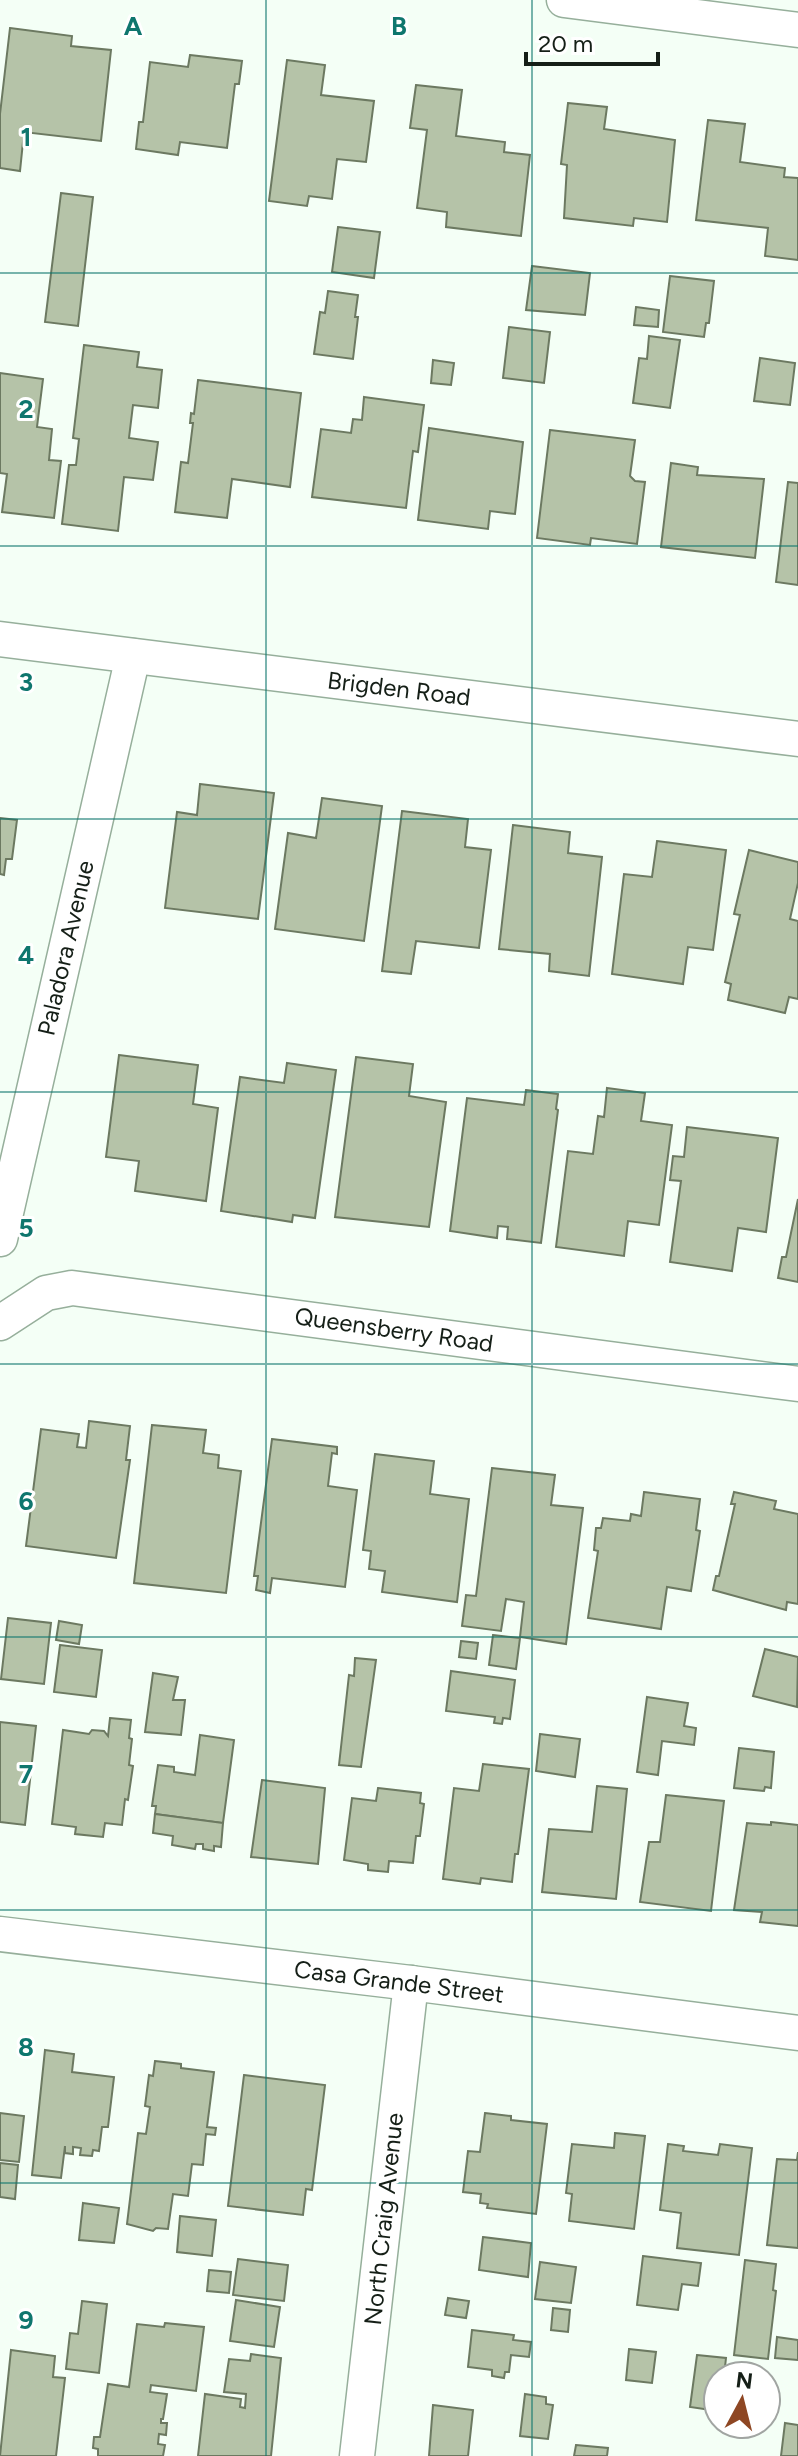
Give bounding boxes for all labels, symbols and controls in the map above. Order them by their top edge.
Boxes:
text: A [124,10,143,42]
text: B [391,10,407,42]
scale bar [526,16,658,66]
text: 20 m [538,29,593,58]
text: 1 [21,121,31,153]
text: 2 [18,393,34,425]
street label: Brigden Road [326,665,472,712]
text: 3 [19,666,33,698]
street label: Paladora Avenue [31,857,100,1038]
text: 4 [18,939,34,971]
text: 5 [18,1212,34,1244]
street label: Queensberry Road [293,1301,495,1358]
text: 6 [18,1485,34,1517]
text: 7 [19,1758,33,1790]
street label: Casa Grande Street [292,1954,506,2009]
text: 8 [18,2031,34,2063]
street label: North Craig Avenue [358,2111,409,2327]
text: 9 [18,2304,34,2336]
north arrow [702,2360,782,2440]
text: N [734,2366,754,2395]

